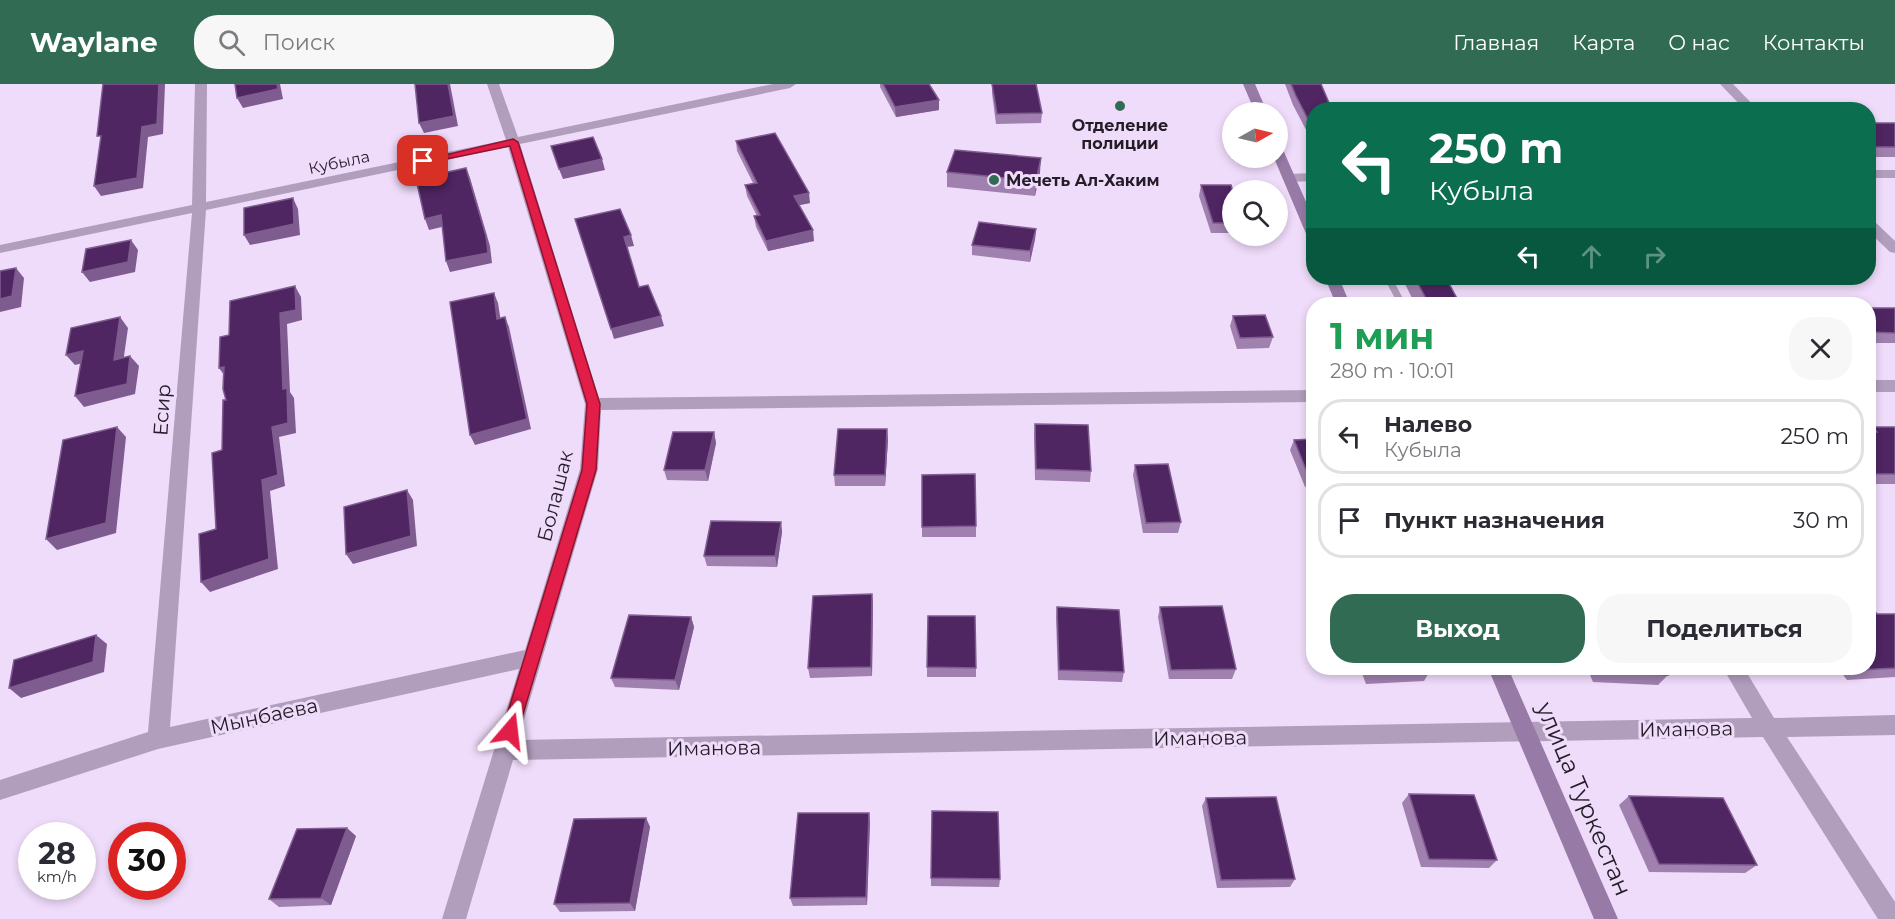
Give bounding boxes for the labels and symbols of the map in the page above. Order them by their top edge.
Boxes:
marker: Отделение полиции [1113,99,1127,113]
north arrow [1222,102,1288,168]
place label: Отделение полиции [1072,116,1168,153]
pin [397,135,448,186]
street label: Кубыла [307,147,371,178]
place label: Мечеть Ал-Хаким [1006,171,1160,190]
marker: Мечеть Ал-Хаким [987,173,1001,187]
street label: Есир [148,383,176,437]
street label: Болашак [532,447,578,544]
street label: Мынбаева [208,693,320,739]
street label: улица Туркестан [1530,697,1638,900]
position arrow [478,699,542,763]
street label: Иманова [1639,716,1733,742]
street label: Иманова [1153,725,1247,751]
street label: Иманова [667,735,761,761]
speed limit sign: 30 [108,822,186,900]

